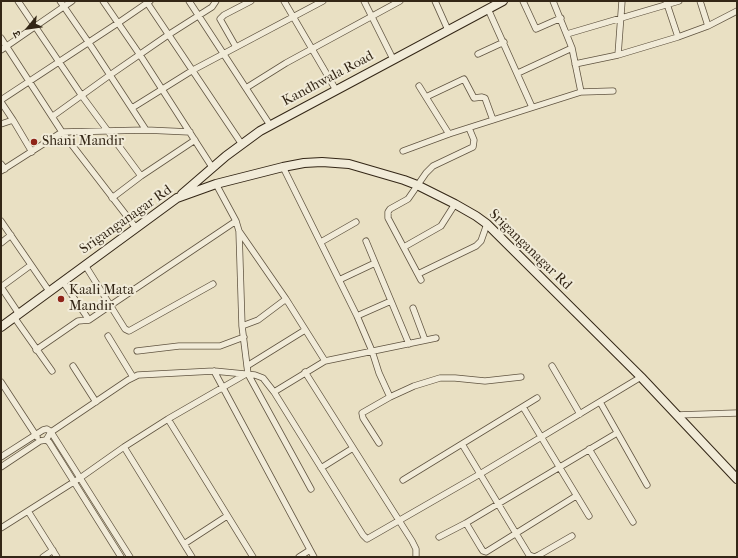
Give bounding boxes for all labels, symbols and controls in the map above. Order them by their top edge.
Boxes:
north arrow [8,8,48,48]
text: उ [10,28,24,40]
street label: Kandhwala Road [279,48,377,110]
place label: Shani Mandir [42,134,124,150]
marker: Shani Mandir [29,137,39,147]
street label: Sriganganagar Rd [77,182,175,258]
street label: Sriganganagar Rd [485,206,575,294]
place label: Kaali Mata Mandir [69,283,134,316]
marker: Kaali Mata Mandir [56,294,66,304]

